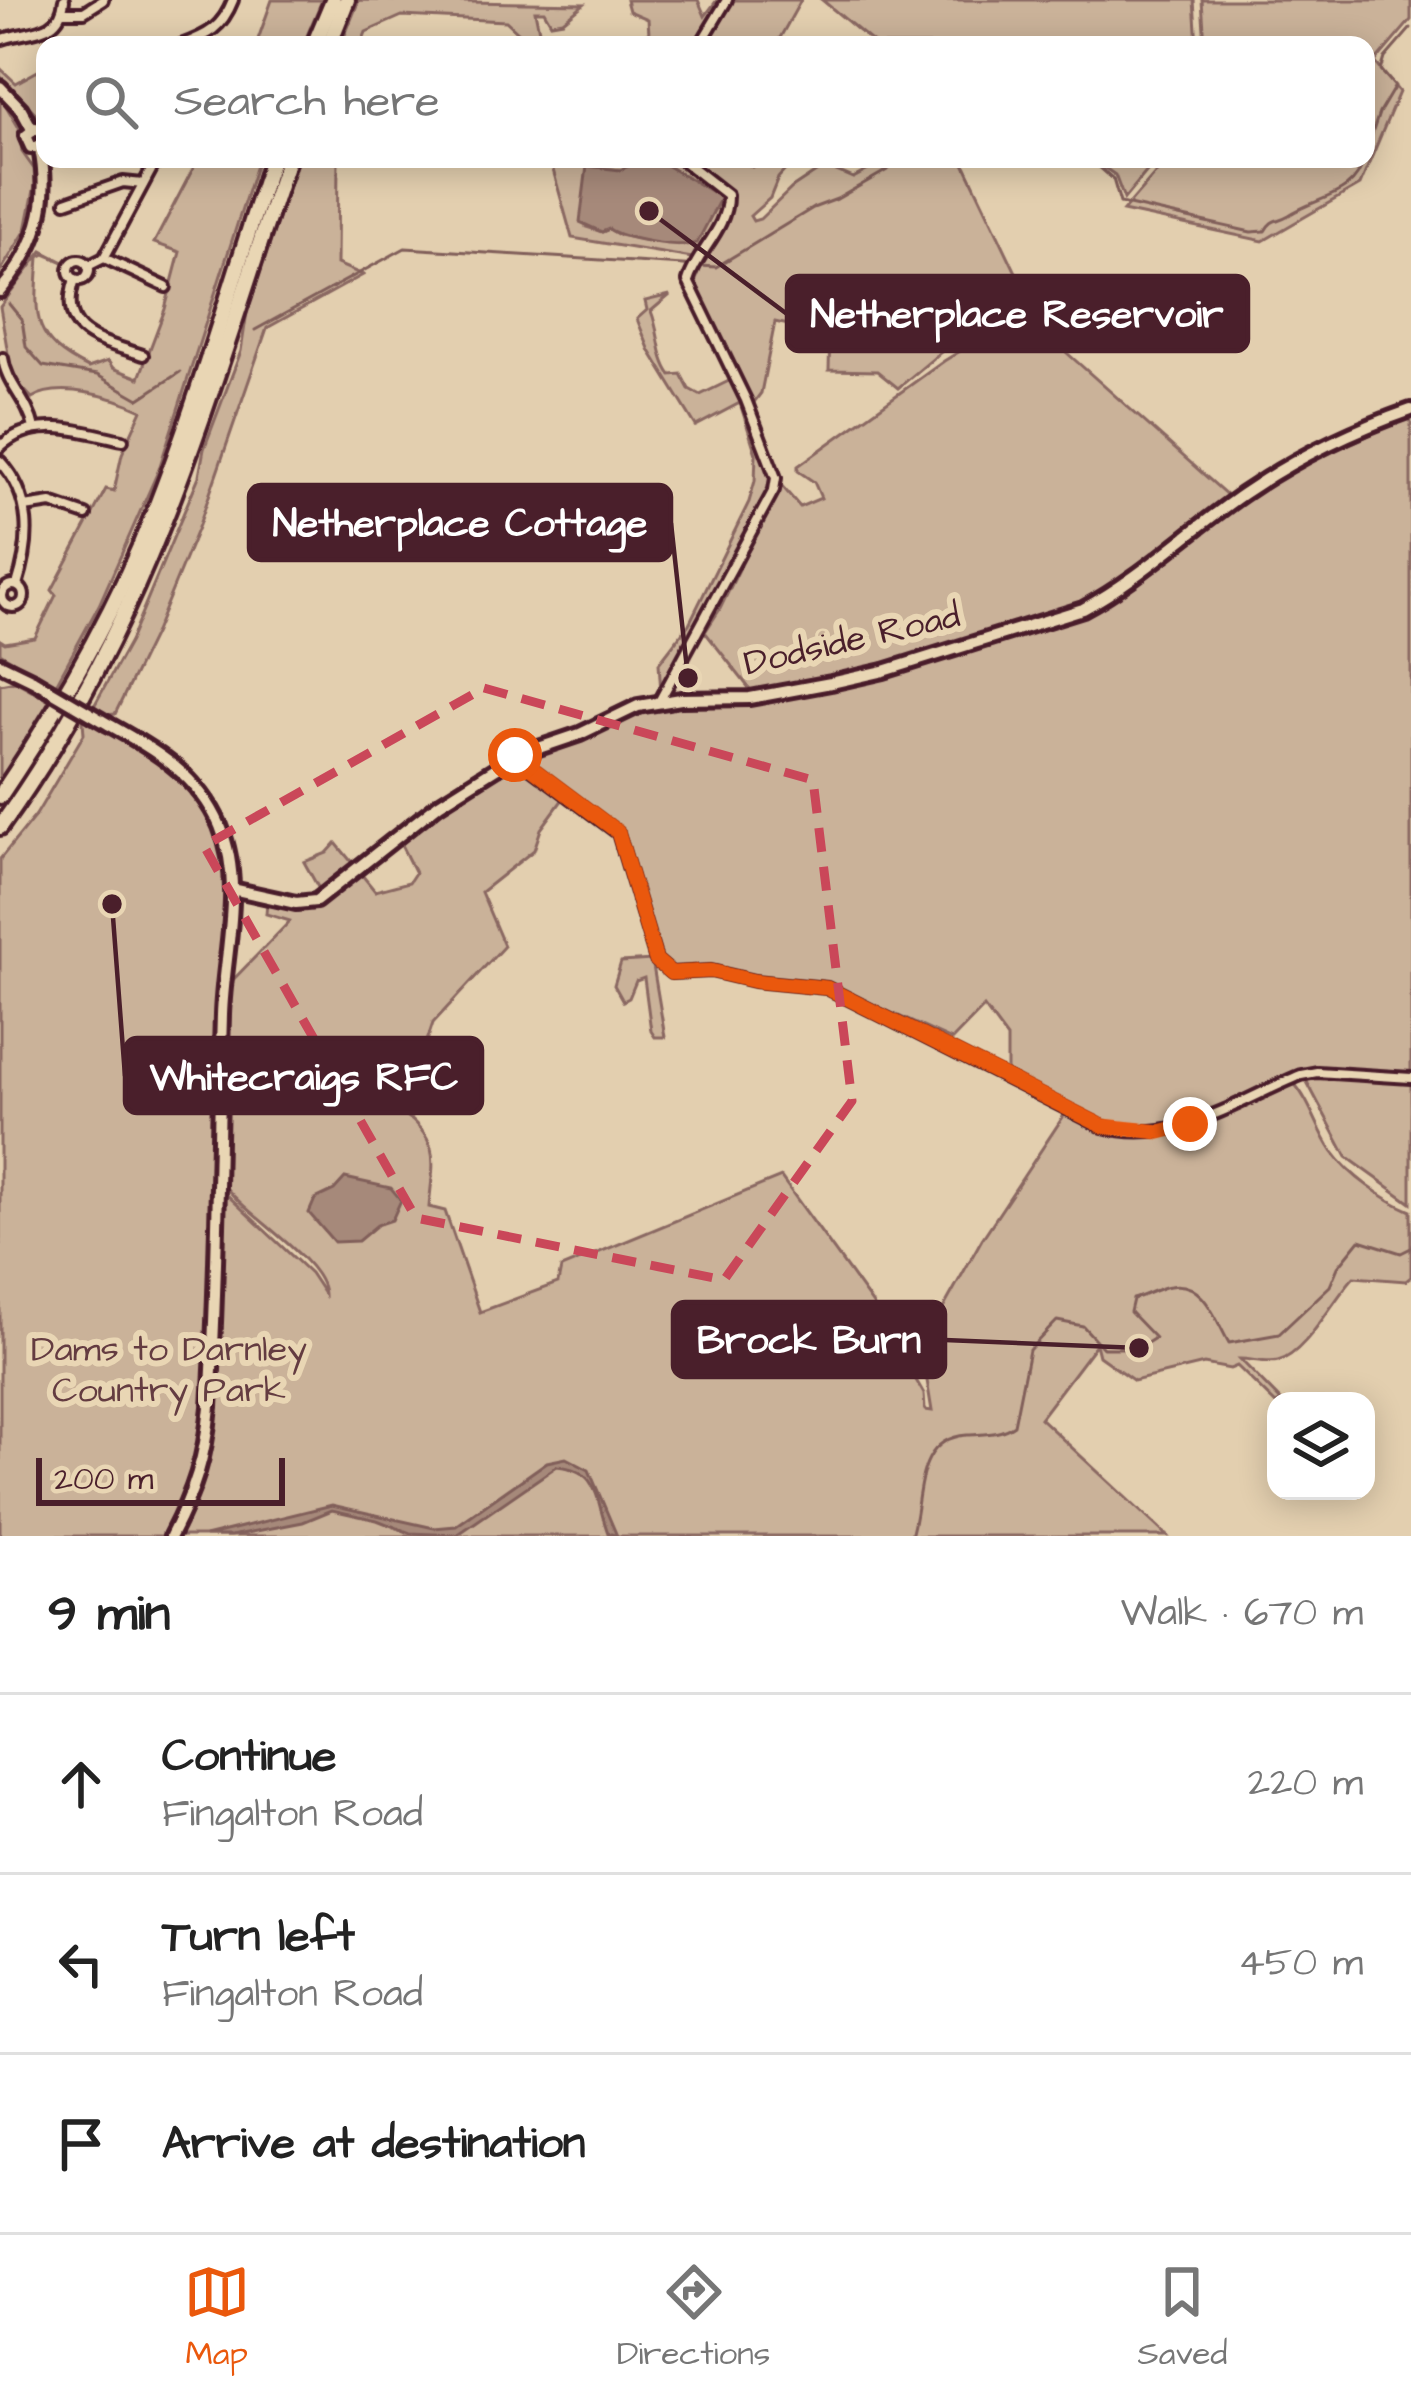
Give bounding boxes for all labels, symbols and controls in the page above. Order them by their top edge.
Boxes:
search box [36,36,1375,168]
icon: search [78,69,144,135]
text: Search here [174,71,440,133]
callout: Netherplace Reservoir [787,276,1248,351]
text: Netherplace Reservoir [810,289,1224,343]
callout: Netherplace Cottage [249,485,671,560]
text: Netherplace Cottage [273,498,647,553]
street label: Dodside Road [739,590,965,690]
route start [488,728,542,782]
callout: Whitecraigs RFC [125,1038,482,1113]
text: Whitecraigs RFC [149,1052,459,1107]
route end [1163,1097,1217,1151]
callout: Brock Burn [673,1302,945,1377]
text: Brock Burn [697,1315,921,1369]
park label: Dams to Darnley Country Park [31,1324,307,1416]
map controls [1267,1392,1375,1500]
button: layers [1267,1392,1375,1500]
scale bar [36,1452,285,1505]
text: 200 m [54,1456,153,1502]
text: 9 min [48,1579,170,1650]
text: Walk · 670 m [1121,1587,1363,1641]
text: Continue [162,1726,336,1788]
icon: ahead [48,1751,114,1817]
text: 220 m [1248,1757,1363,1811]
text: Fingalton Road [162,1788,423,1842]
text: Turn left [162,1906,355,1968]
icon: left [48,1931,114,1997]
text: 450 m [1238,1937,1363,1991]
text: Fingalton Road [162,1968,423,2022]
icon: arrive [48,2111,114,2177]
text: Arrive at destination [162,2113,585,2175]
tab: Map [184,2259,250,2377]
tab: Directions [617,2259,770,2377]
tab: Saved [1137,2259,1227,2377]

